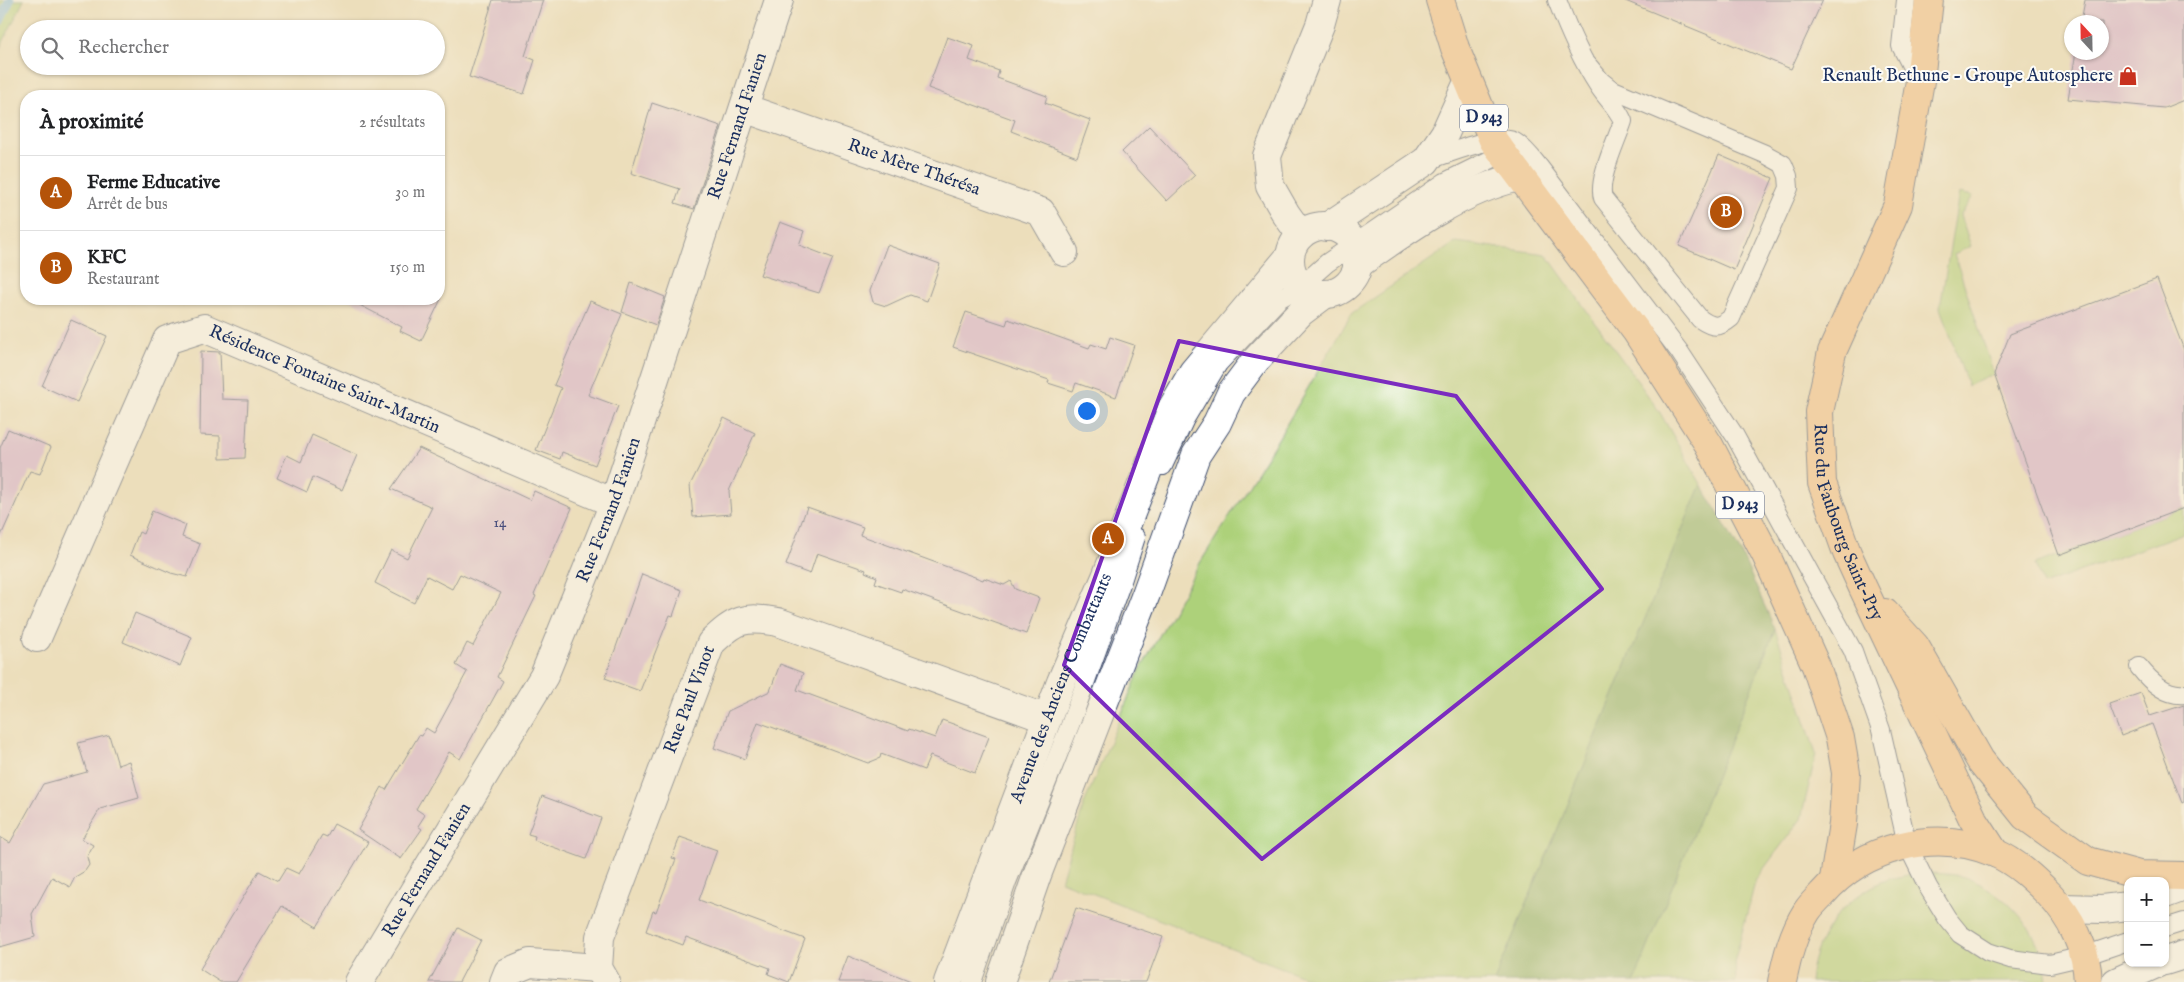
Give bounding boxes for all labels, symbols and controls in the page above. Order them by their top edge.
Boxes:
north arrow [2064,15,2109,60]
search box [20,20,445,75]
icon: search [38,34,66,62]
text: Rechercher [78,36,169,60]
street label: Rue Fernand Fanien [703,49,773,202]
place label: Renault Bethune - Groupe Autosphere [1822,65,2113,88]
shop icon: Renault Bethune - Groupe Autosphere [2117,65,2139,87]
road number: D 943 [1460,105,1508,132]
text: À proximité [40,109,143,136]
text: 2 résultats [359,113,425,133]
street label: Rue Mère Thérésa [844,134,983,201]
text: Ferme Educative [87,171,220,195]
text: A [51,183,61,203]
text: 30 m [395,183,425,203]
pin: B [1710,193,1742,231]
text: Arrêt de bus [87,195,168,215]
text: KFC [87,246,126,270]
text: B [51,258,61,278]
text: 150 m [390,258,425,278]
text: Restaurant [87,270,160,290]
street label: Résidence Fontaine Saint-Martin [205,320,444,439]
your location [1074,398,1100,424]
street label: Rue du Faubourg Saint-Pry [1808,423,1888,624]
street label: Rue Fernand Fanien [572,434,646,586]
road number: D 943 [1716,492,1764,518]
house number: 14 [494,513,507,532]
pin: A [1092,520,1124,558]
street label: Avenue des Anciens Combattants [1005,570,1118,807]
street label: Rue Paul Vinot [659,642,720,757]
street label: Rue Fernand Fanien [377,798,476,941]
map controls [2124,877,2169,967]
button: + [2124,877,2169,922]
button: − [2124,922,2169,967]

